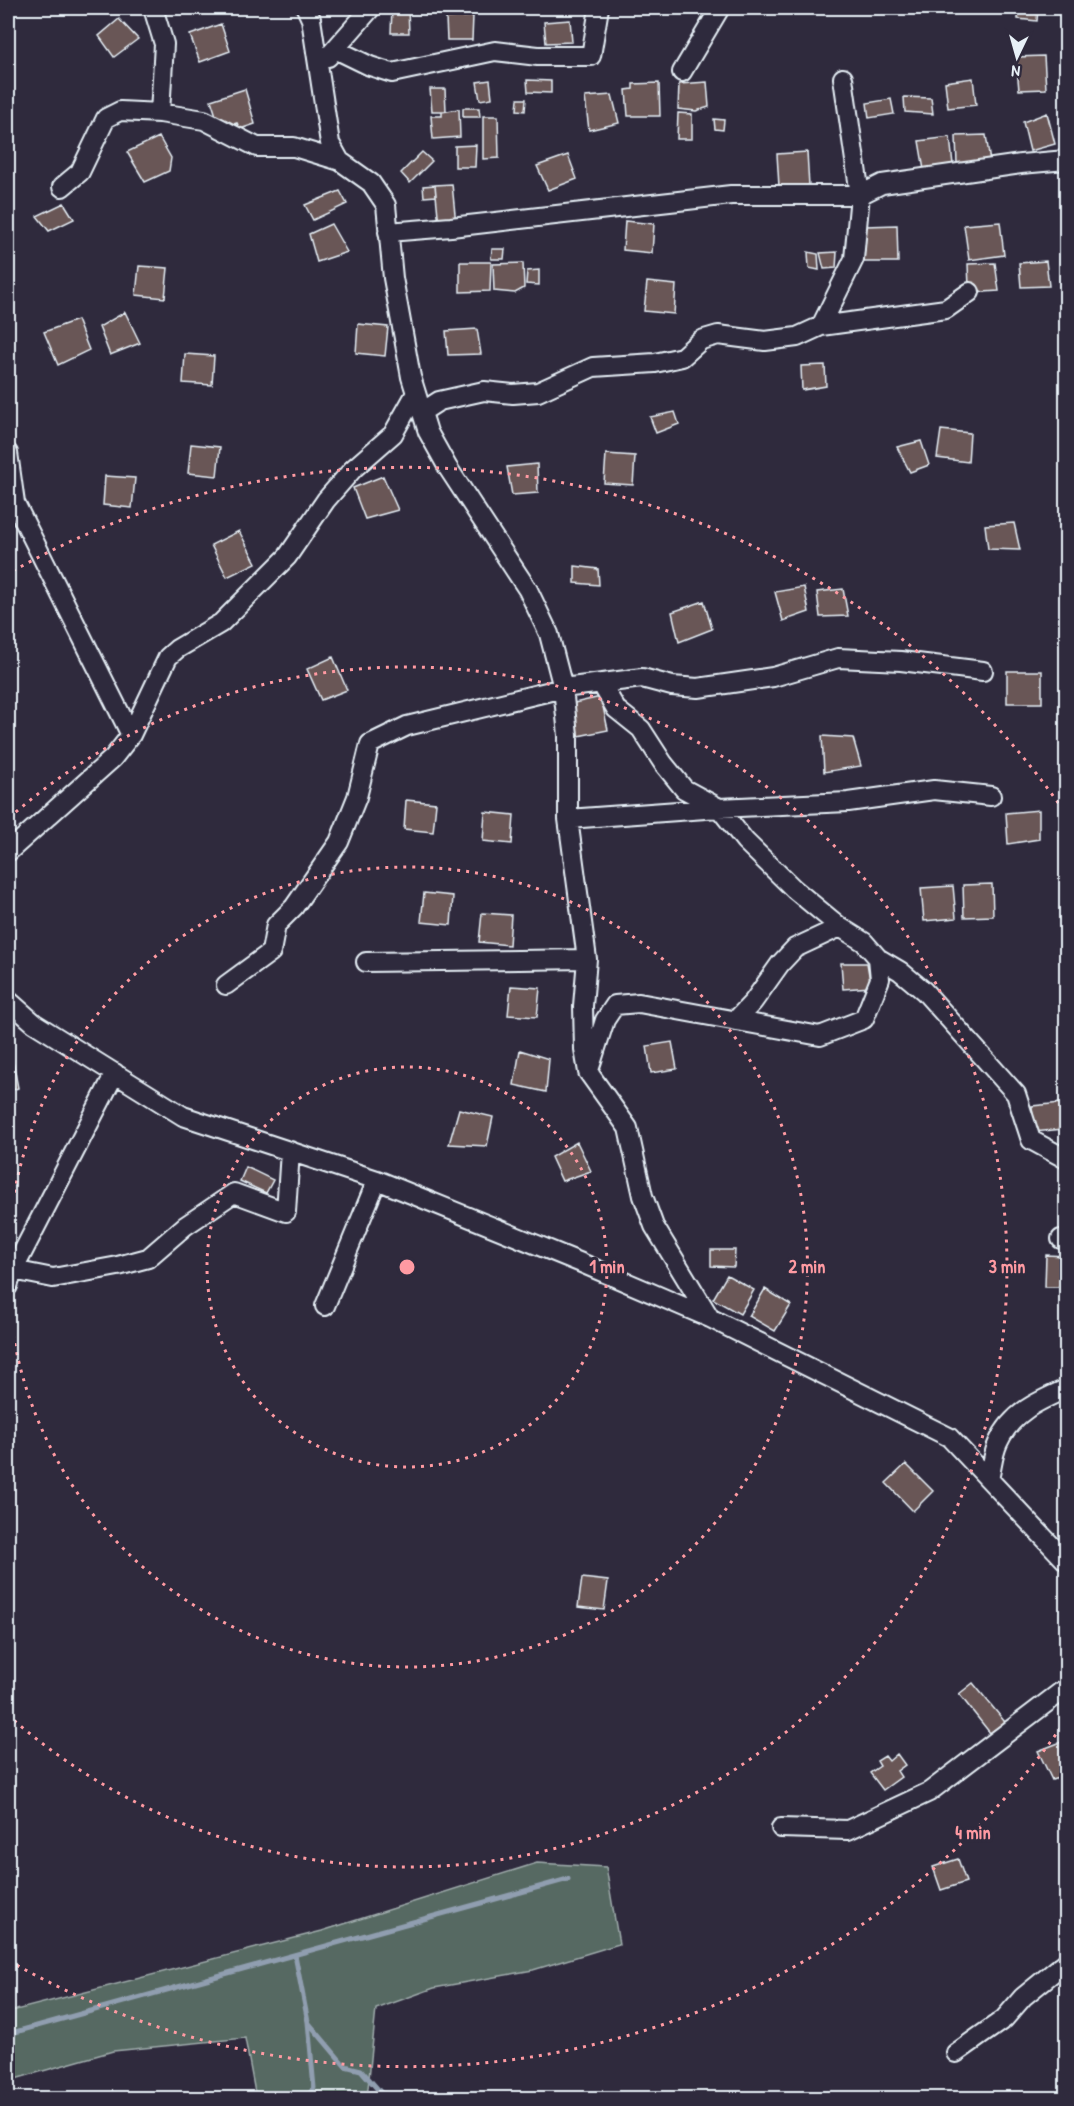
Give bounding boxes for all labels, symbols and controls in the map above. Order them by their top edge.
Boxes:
north arrow [987,27,1047,87]
text: N [1010,61,1021,83]
text: 1 min [589,1254,625,1279]
text: 2 min [789,1254,825,1279]
text: 3 min [989,1254,1025,1279]
centre of rings [397,1257,417,1277]
text: 4 min [955,1820,991,1845]

